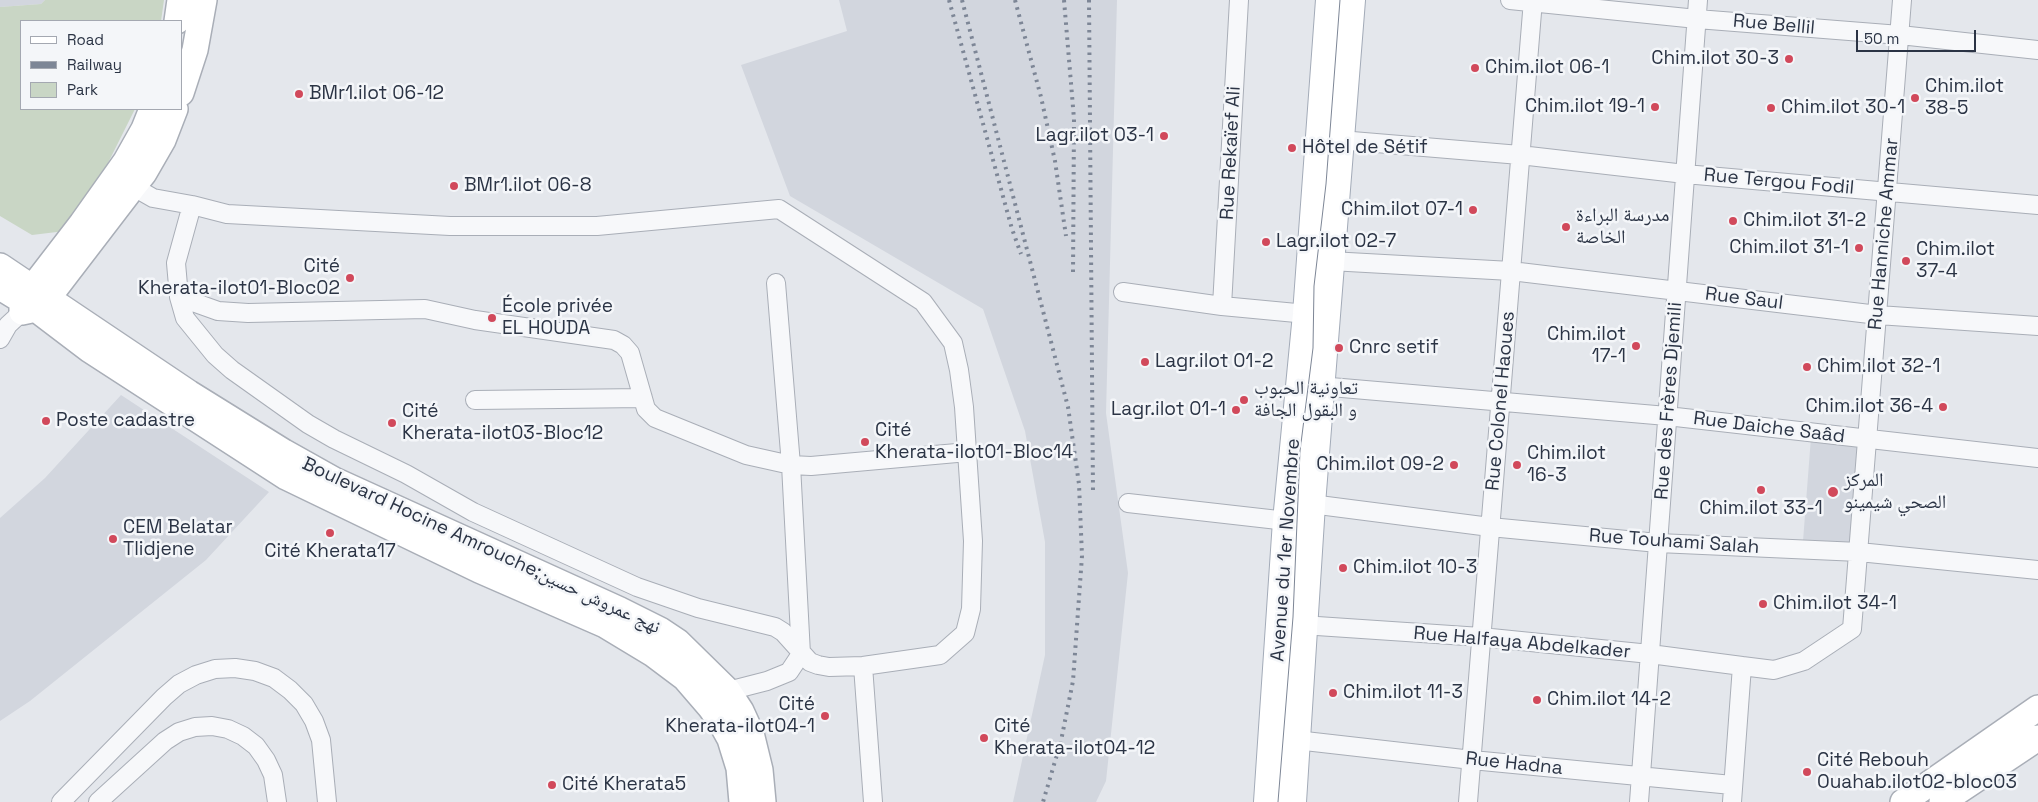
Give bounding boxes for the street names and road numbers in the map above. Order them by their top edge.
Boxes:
street label: Rue Bellil [1732,10,1816,40]
street label: Rue Rekaïef Ali [1216,85,1246,221]
street label: Rue Hanniche Ammar [1864,137,1904,331]
street label: Rue Tergou Fodil [1703,164,1855,200]
street label: Rue Saul [1704,283,1784,315]
street label: Rue des Frères Djemili [1651,301,1687,501]
street label: Rue Colonel Haoues [1482,310,1520,492]
street label: Rue Daiche Saâd [1692,407,1846,449]
street label: Avenue du 1er Novembre [1267,438,1305,662]
street label: Boulevard Hocine Amrouche;نهج عمروش حسين [298,453,664,639]
street label: Rue Touhami Salah [1588,525,1760,559]
street label: Rue Halfaya Abdelkader [1413,622,1631,664]
street label: Rue Hadna [1464,748,1564,780]

